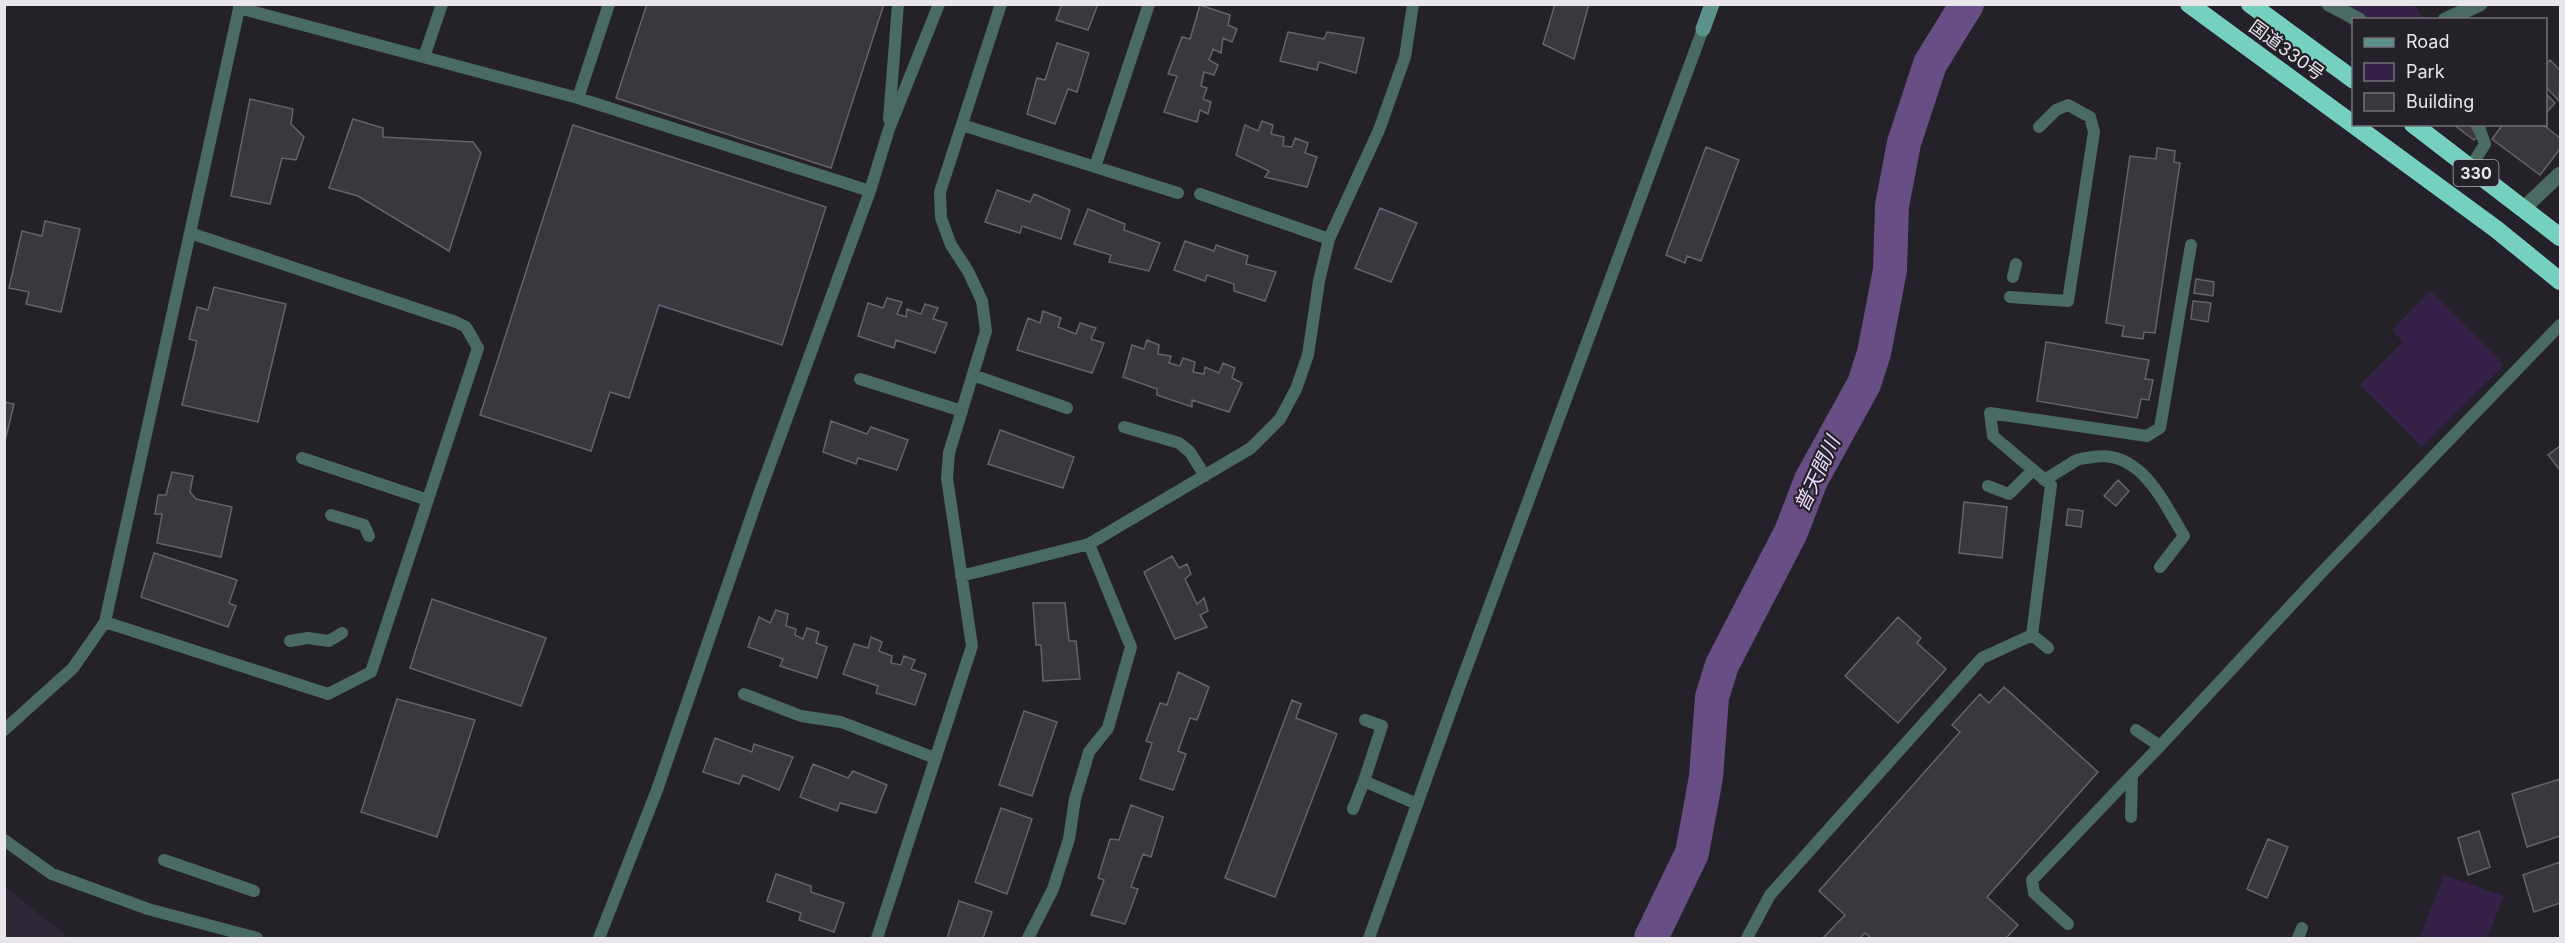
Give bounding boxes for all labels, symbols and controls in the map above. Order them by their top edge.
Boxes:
street label: 国道330号 [2245,16,2329,84]
legend [2352,18,2547,126]
text: Road [2406,31,2449,52]
text: Park [2406,61,2445,82]
text: Building [2406,91,2474,112]
road number: 330 [2454,160,2498,186]
water label: 普天間川 [1789,431,1846,515]

